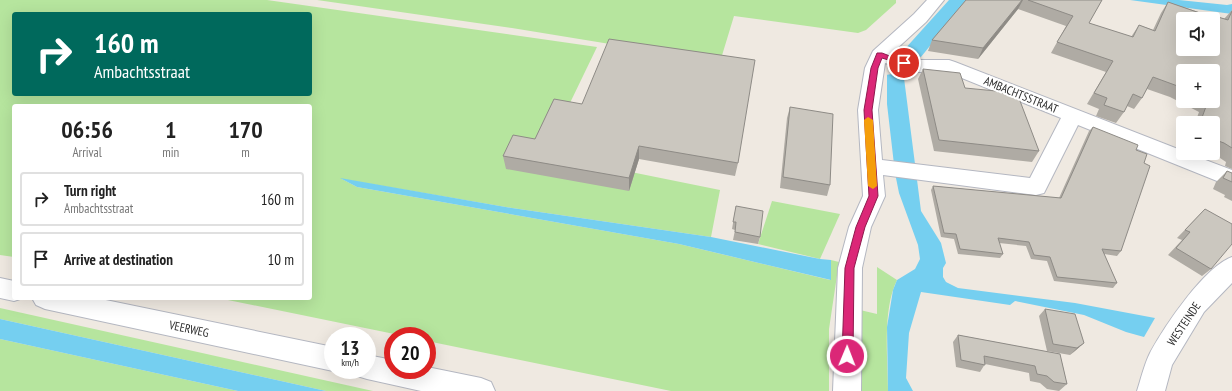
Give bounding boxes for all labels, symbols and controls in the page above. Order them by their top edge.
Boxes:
map controls [1176,12,1220,160]
button: sound [1176,12,1220,56]
text: 160 m [94,24,158,61]
icon: right [28,28,80,80]
pin [887,46,921,80]
icon: arrive [893,52,915,74]
text: Ambachtsstraat [94,60,190,83]
button: + [1176,64,1220,108]
street label: AMBACHTSSTRAAT [982,73,1061,116]
text: 06:56 [61,114,113,145]
text: 1 [165,114,176,145]
text: 170 [228,114,263,145]
button: − [1176,116,1220,160]
text: Arrival [72,144,102,161]
text: min [162,144,179,161]
text: m [241,144,250,161]
text: Turn right [64,181,116,200]
icon: right [30,188,52,210]
text: 160 m [261,190,294,209]
text: Ambachtsstraat [64,200,133,217]
icon: arrive [30,248,52,270]
text: Arrive at destination [64,250,173,269]
text: 10 m [268,250,294,269]
street label: WESTEINDE [1164,299,1204,348]
street label: VEERWEG [167,317,210,340]
speed limit sign: 20 [384,327,436,379]
text: 13 [340,335,360,361]
position arrow [826,335,868,377]
text: km/h [341,356,359,369]

